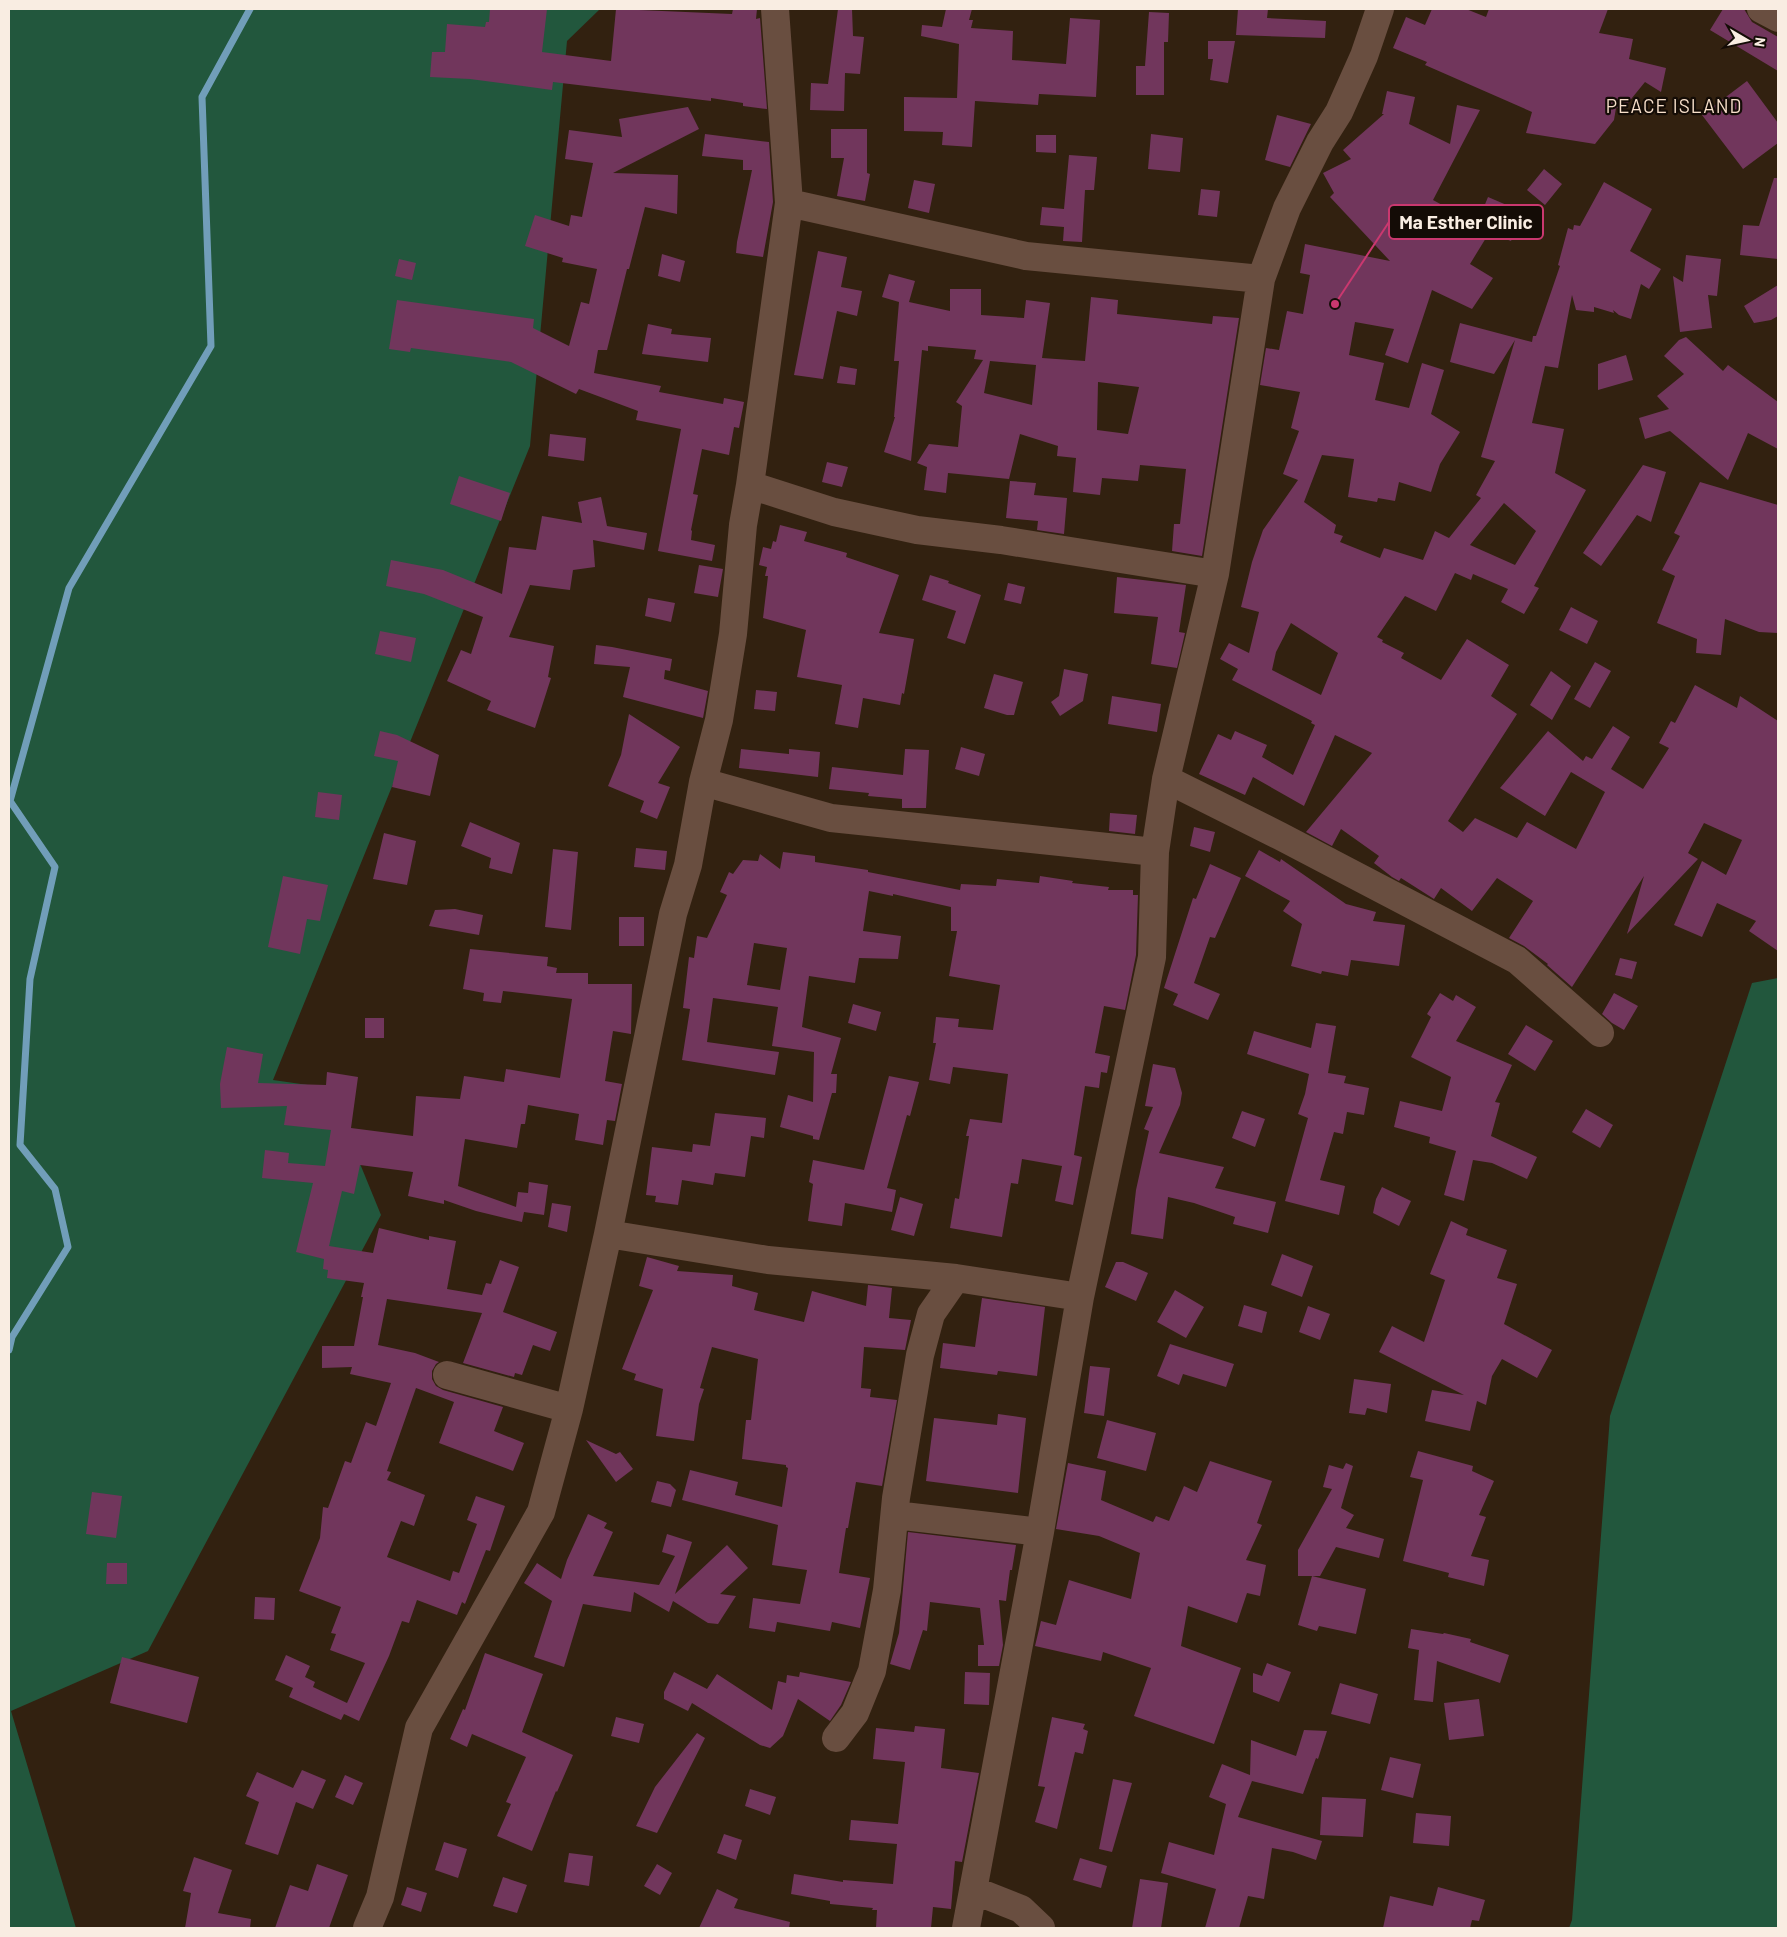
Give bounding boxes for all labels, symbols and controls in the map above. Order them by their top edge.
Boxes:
north arrow [1722,15,1772,65]
text: N [1751,36,1769,48]
district label: PEACE ISLAND [1606,94,1742,117]
callout: Ma Esther Clinic [1389,205,1543,239]
text: Ma Esther Clinic [1399,210,1533,233]

